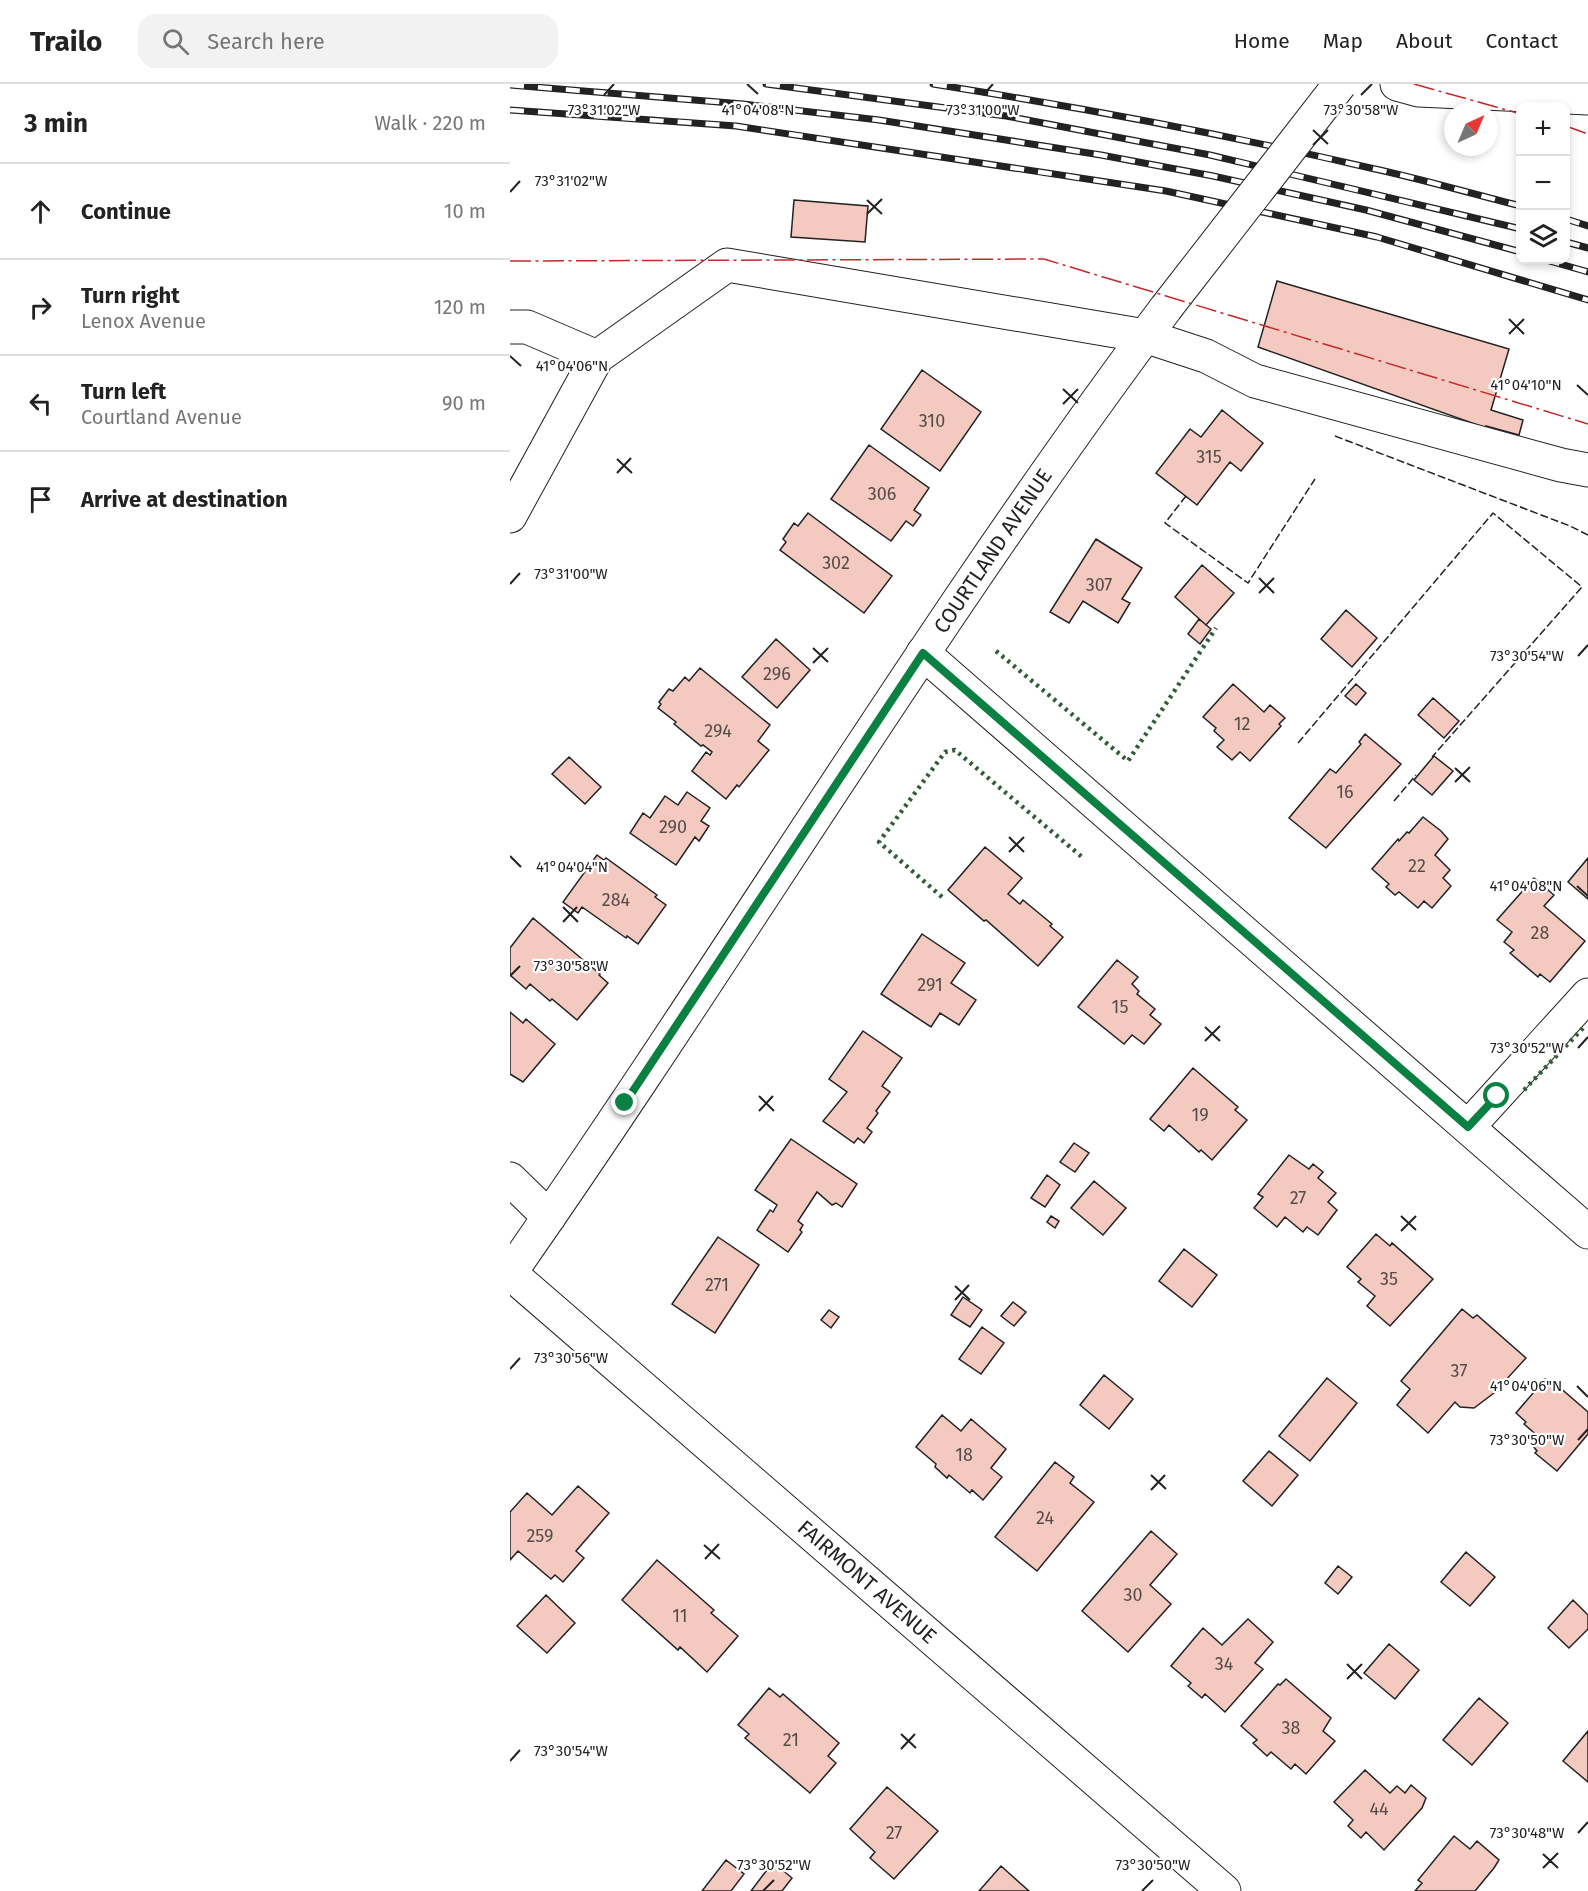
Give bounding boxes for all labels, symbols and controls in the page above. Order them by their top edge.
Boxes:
search box [138,14,558,68]
text: Trailo [30,25,102,58]
icon: search [159,25,192,58]
text: Search here [207,28,325,55]
text: Home [1234,28,1290,54]
text: Map [1323,28,1363,54]
text: About [1396,28,1453,54]
text: Contact [1486,28,1558,54]
text: 73°31'02"W [568,101,641,119]
text: 41°04'08"N [722,101,794,119]
text: 73°31'00"W [946,101,1020,119]
text: 73°30'58"W [1324,101,1399,119]
north arrow [1444,102,1498,156]
map controls [1516,102,1570,264]
button: + [1516,102,1570,156]
text: 3 min [24,108,88,139]
text: Walk · 220 m [375,111,486,135]
button: − [1516,156,1570,210]
text: 73°31'02"W [535,172,608,190]
icon: ahead [24,195,57,228]
text: Continue [81,198,171,225]
text: 10 m [444,199,486,223]
button: layers [1516,210,1570,264]
text: Turn right [81,282,180,309]
icon: right [24,291,57,324]
text: 120 m [434,295,486,319]
text: Lenox Avenue [81,309,206,333]
text: 41°04'06"N [536,357,608,375]
text: 41°04'10"N [1490,376,1562,394]
text: Turn left [81,378,166,405]
icon: left [24,387,57,420]
text: 90 m [442,391,486,415]
text: Courtland Avenue [81,405,242,429]
house number: 310 [919,410,945,432]
house number: 315 [1196,446,1222,468]
street label: COURTLAND AVENUE [928,464,1058,638]
icon: arrive [24,483,57,516]
house number: 306 [868,483,896,505]
text: Arrive at destination [81,486,288,513]
house number: 302 [822,552,850,574]
text: 73°31'00"W [534,565,608,583]
house number: 307 [1086,574,1112,596]
text: 73°30'54"W [1490,647,1565,665]
house number: 296 [763,663,791,685]
house number: 12 [1234,713,1250,735]
house number: 294 [704,720,732,742]
house number: 16 [1336,781,1354,803]
house number: 290 [659,816,687,838]
house number: 22 [1408,855,1426,877]
text: 41°04'04"N [536,858,608,876]
text: 41°04'08"N [1490,877,1562,895]
house number: 284 [602,889,631,911]
house number: 28 [1531,922,1549,944]
text: 73°30'58"W [534,957,609,975]
house number: 291 [917,974,943,996]
house number: 15 [1112,996,1128,1018]
text: 73°30'52"W [1490,1039,1565,1057]
route start [1483,1082,1509,1108]
route end [611,1089,637,1115]
house number: 19 [1191,1104,1209,1126]
house number: 27 [1290,1187,1306,1209]
house number: 35 [1380,1268,1398,1290]
house number: 271 [705,1274,729,1296]
text: 73°30'56"W [534,1349,609,1367]
house number: 37 [1451,1360,1467,1382]
text: 41°04'06"N [1490,1377,1562,1395]
text: 73°30'50"W [1490,1431,1565,1449]
house number: 18 [955,1444,973,1466]
house number: 24 [1036,1507,1054,1529]
street label: FAIRMONT AVENUE [792,1515,942,1649]
house number: 259 [526,1525,554,1547]
house number: 30 [1123,1584,1143,1606]
house number: 11 [672,1605,688,1627]
house number: 34 [1215,1653,1234,1675]
house number: 38 [1282,1717,1301,1739]
house number: 21 [783,1729,799,1751]
text: 73°30'54"W [534,1742,609,1760]
house number: 44 [1369,1798,1389,1820]
house number: 27 [886,1822,902,1844]
text: 73°30'48"W [1490,1824,1565,1842]
text: 73°30'52"W [737,1856,812,1874]
text: 73°30'50"W [1116,1856,1191,1874]

